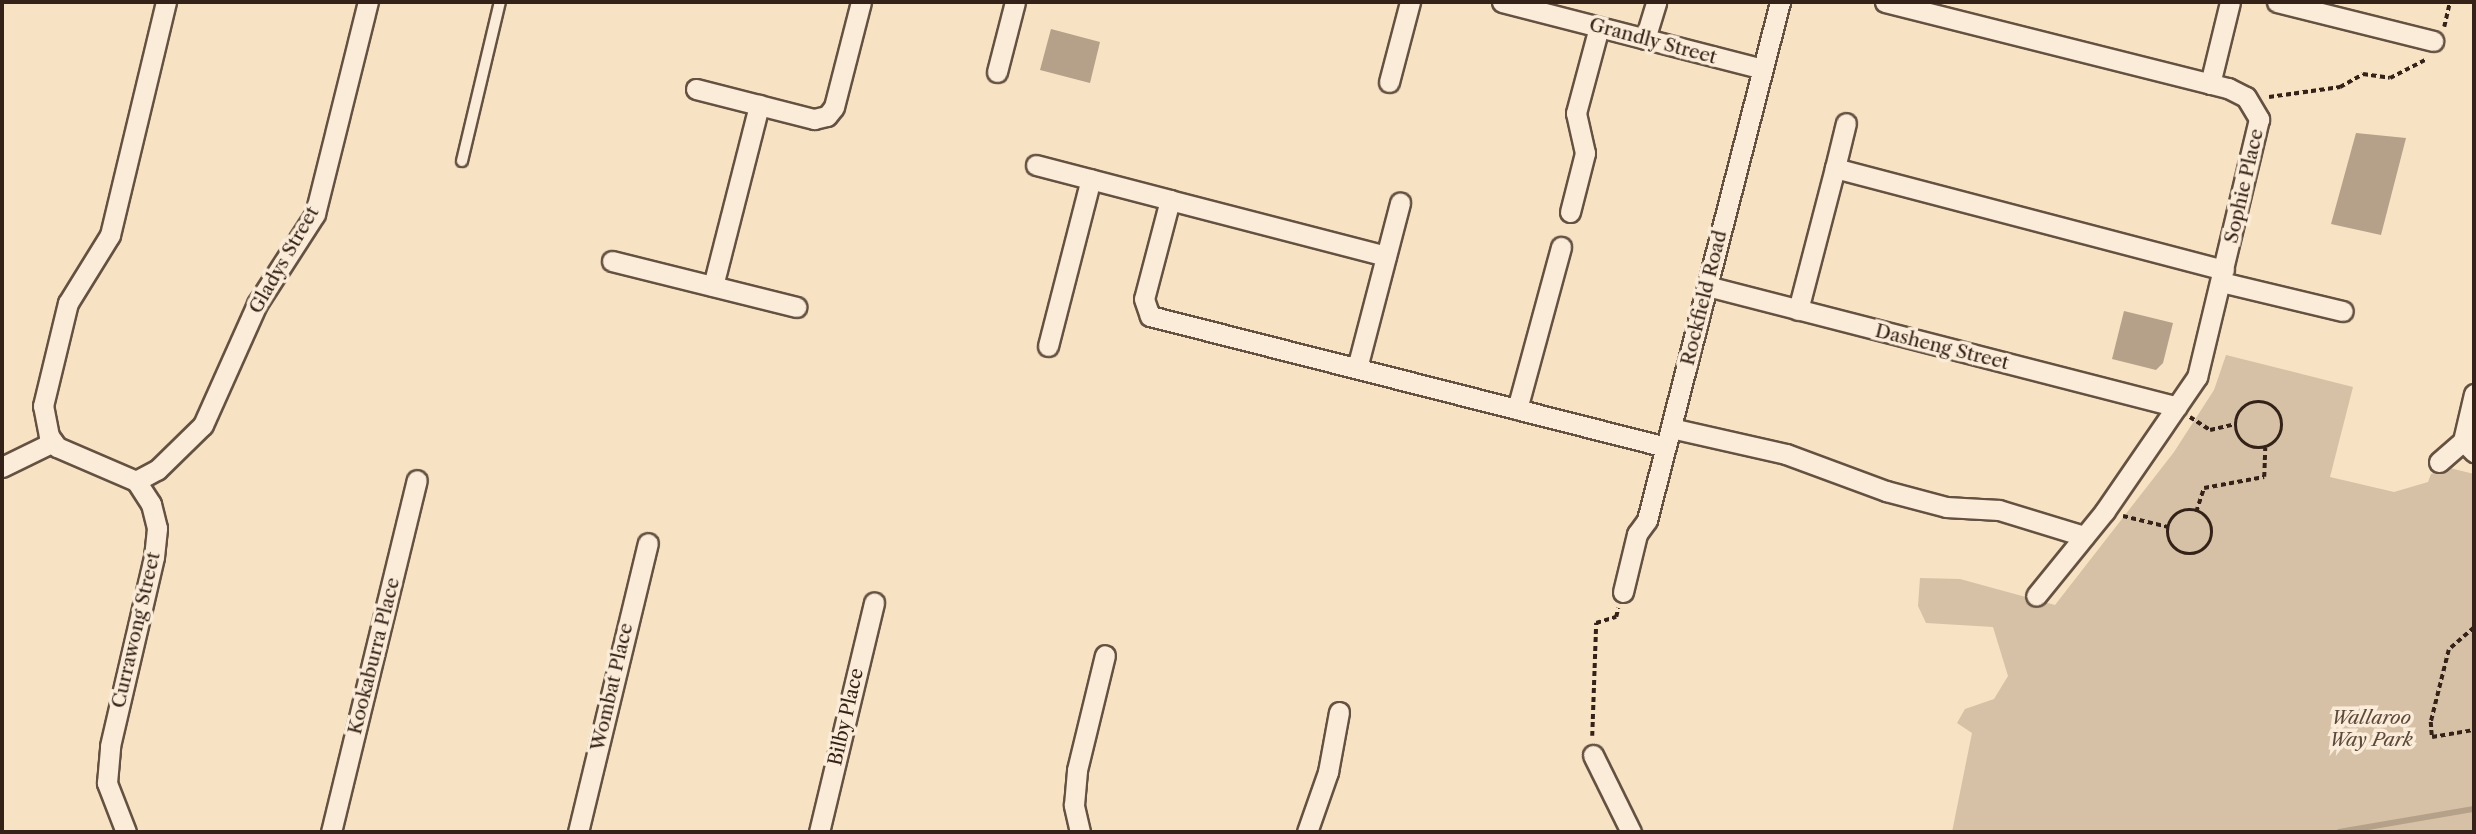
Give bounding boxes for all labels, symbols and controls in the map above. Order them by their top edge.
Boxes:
street label: Grandly Street [1586,13,1720,69]
street label: Sophie Place [2220,126,2268,246]
street label: Gladys Street [244,202,324,318]
street label: Rockfield Road [1676,228,1732,368]
street label: Dasheng Street [1873,319,2011,375]
street label: Currawong Street [107,550,165,710]
street label: Kookaburra Place [343,575,405,737]
street label: Wombat Place [586,621,638,753]
street label: Bilby Place [824,666,868,768]
park label: Wallaroo Way Park [2329,707,2413,751]

